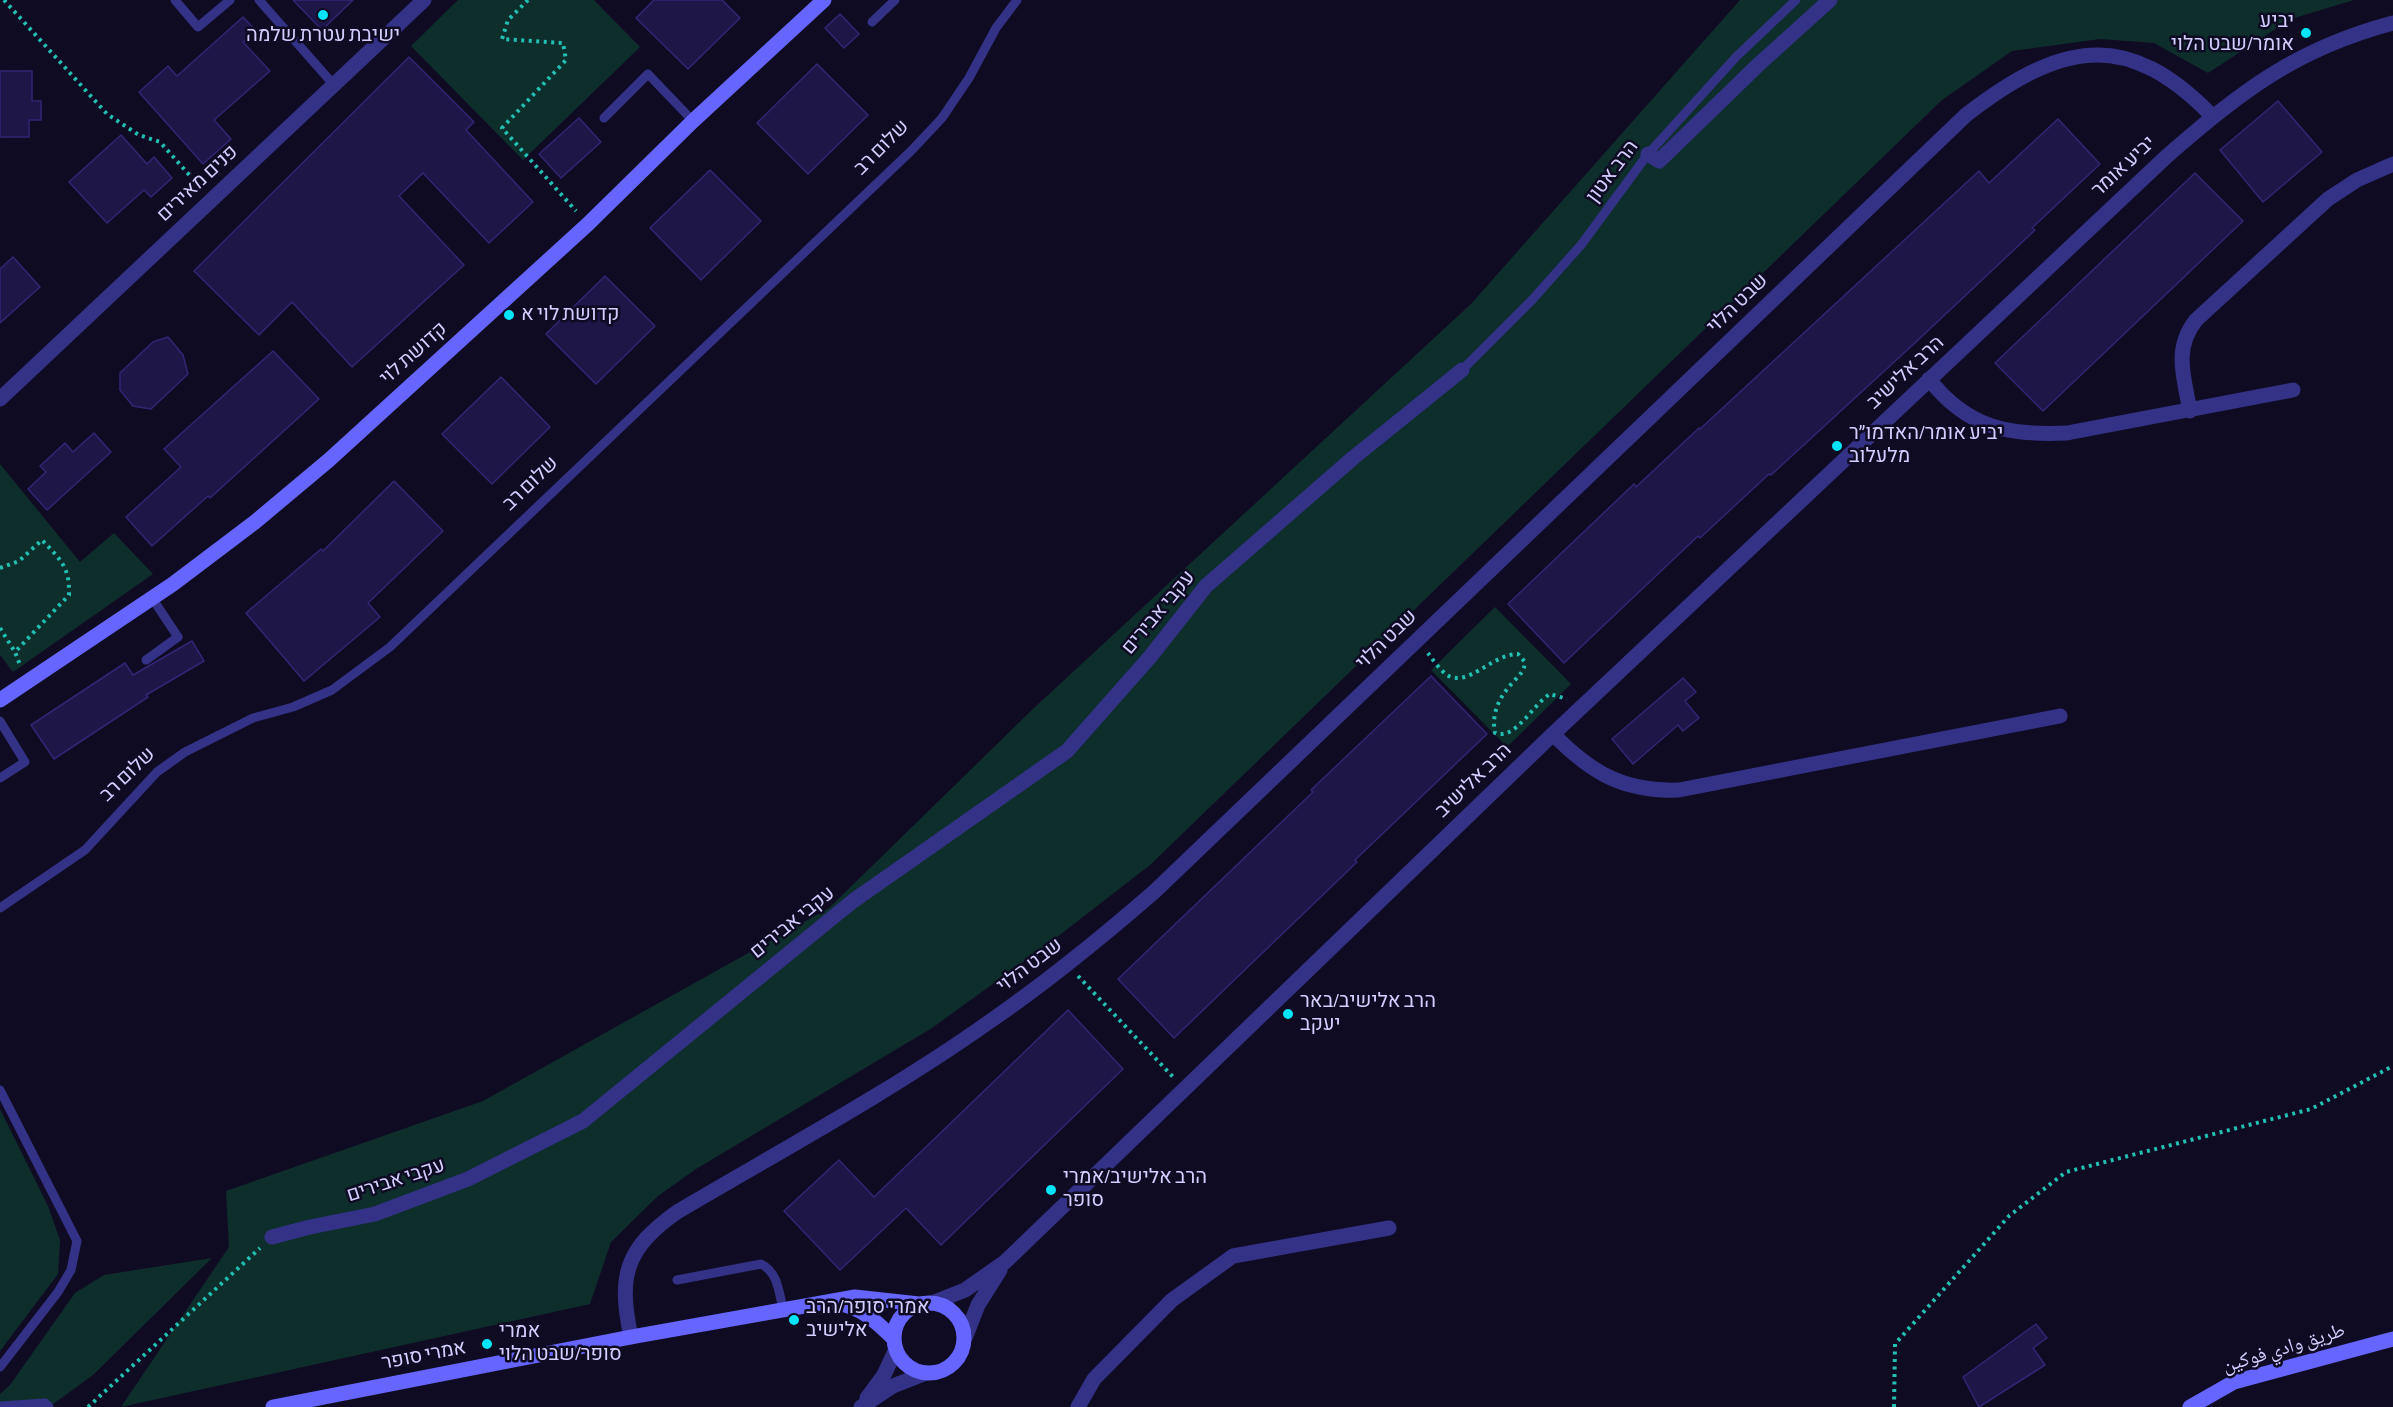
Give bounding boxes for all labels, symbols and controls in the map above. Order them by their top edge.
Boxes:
marker: ישיבת עטרת שלמה [316,8,330,22]
place label: יביע אומר/שבט הלוי [2171,10,2294,57]
place label: ישיבת עטרת שלמה [246,24,400,48]
marker: יביע אומר/שבט הלוי [2299,26,2313,40]
street label: שלום רב [849,115,915,181]
street label: יביע אומר [2087,131,2161,203]
street label: הרב אטון [1582,136,1644,208]
street label: פנים מאירים [153,141,243,227]
street label: שבט הלוי [1702,269,1774,339]
place label: קדושת לוי א [521,303,620,327]
marker: קדושת לוי א [502,308,516,322]
street label: קדושת לוי [375,317,453,391]
street label: הרב אלישיב [1862,331,1950,415]
place label: יביע אומר/האדמו״ר מלעלוב [1849,422,2003,469]
marker: יביע אומר/האדמו״ר מלעלוב [1830,439,1844,453]
street label: שלום רב [498,452,564,516]
street label: עקבי אבירים [1117,566,1201,660]
street label: שבט הלוי [1351,605,1423,675]
street label: הרב אלישיב [1431,739,1517,823]
street label: שלום רב [95,743,161,807]
street label: עקבי אבירים [746,882,840,964]
street label: שבט הלוי [992,934,1068,998]
place label: הרב אלישיב/באר יעקב [1300,990,1436,1037]
marker: הרב אלישיב/באר יעקב [1281,1007,1295,1021]
street label: עקבי אבירים [344,1154,448,1208]
place label: הרב אלישיב/אמרי סופר [1063,1166,1207,1213]
marker: הרב אלישיב/אמרי סופר [1044,1183,1058,1197]
place label: אמרי סופר/הרב אלישיב [806,1296,929,1343]
marker: אמרי סופר/הרב אלישיב [787,1313,801,1327]
street label: طريق وادي فوکين [2220,1319,2348,1379]
place label: אמרי סופר/שבט הלוי [499,1320,622,1367]
street label: אמרי סופר [380,1336,468,1376]
marker: אמרי סופר/שבט הלוי [480,1337,494,1351]

